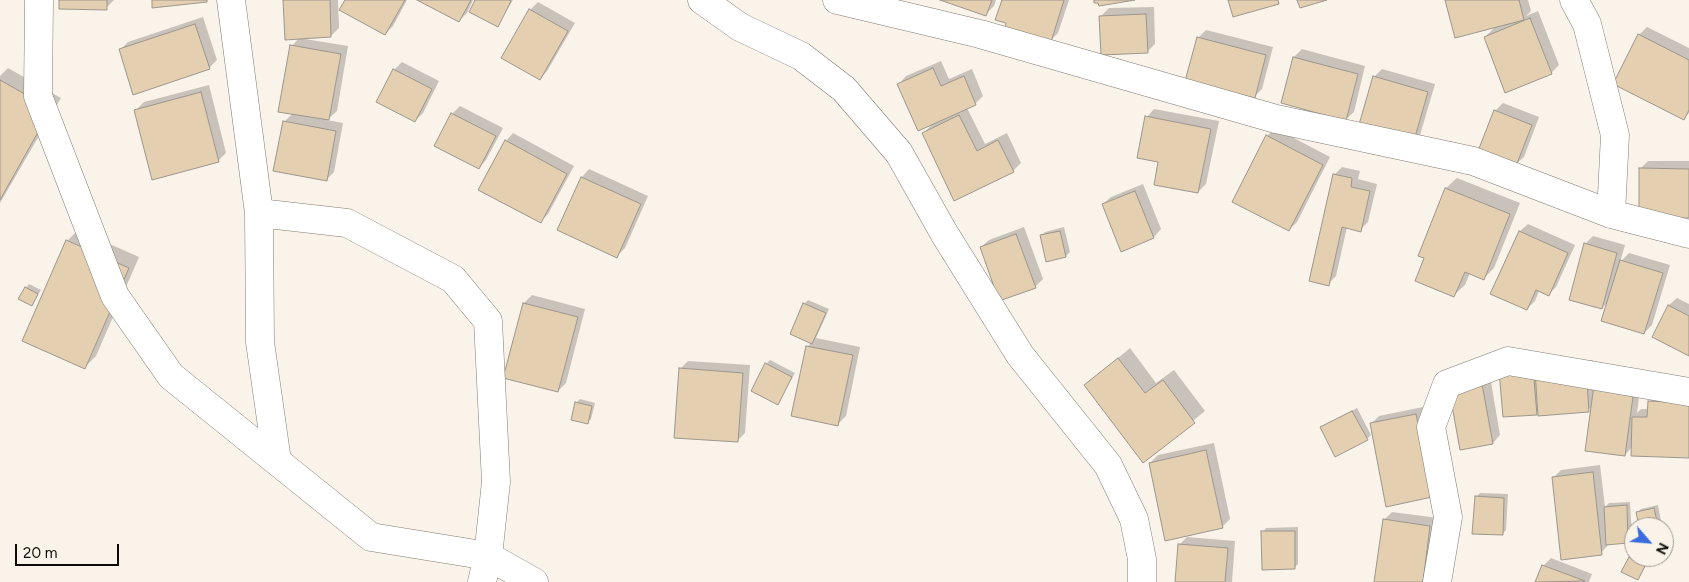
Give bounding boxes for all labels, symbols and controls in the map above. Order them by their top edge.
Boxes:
north arrow [1624,517,1674,567]
scale bar [18,534,121,566]
text: N [1652,540,1672,557]
text: 20 m [23,544,57,562]

